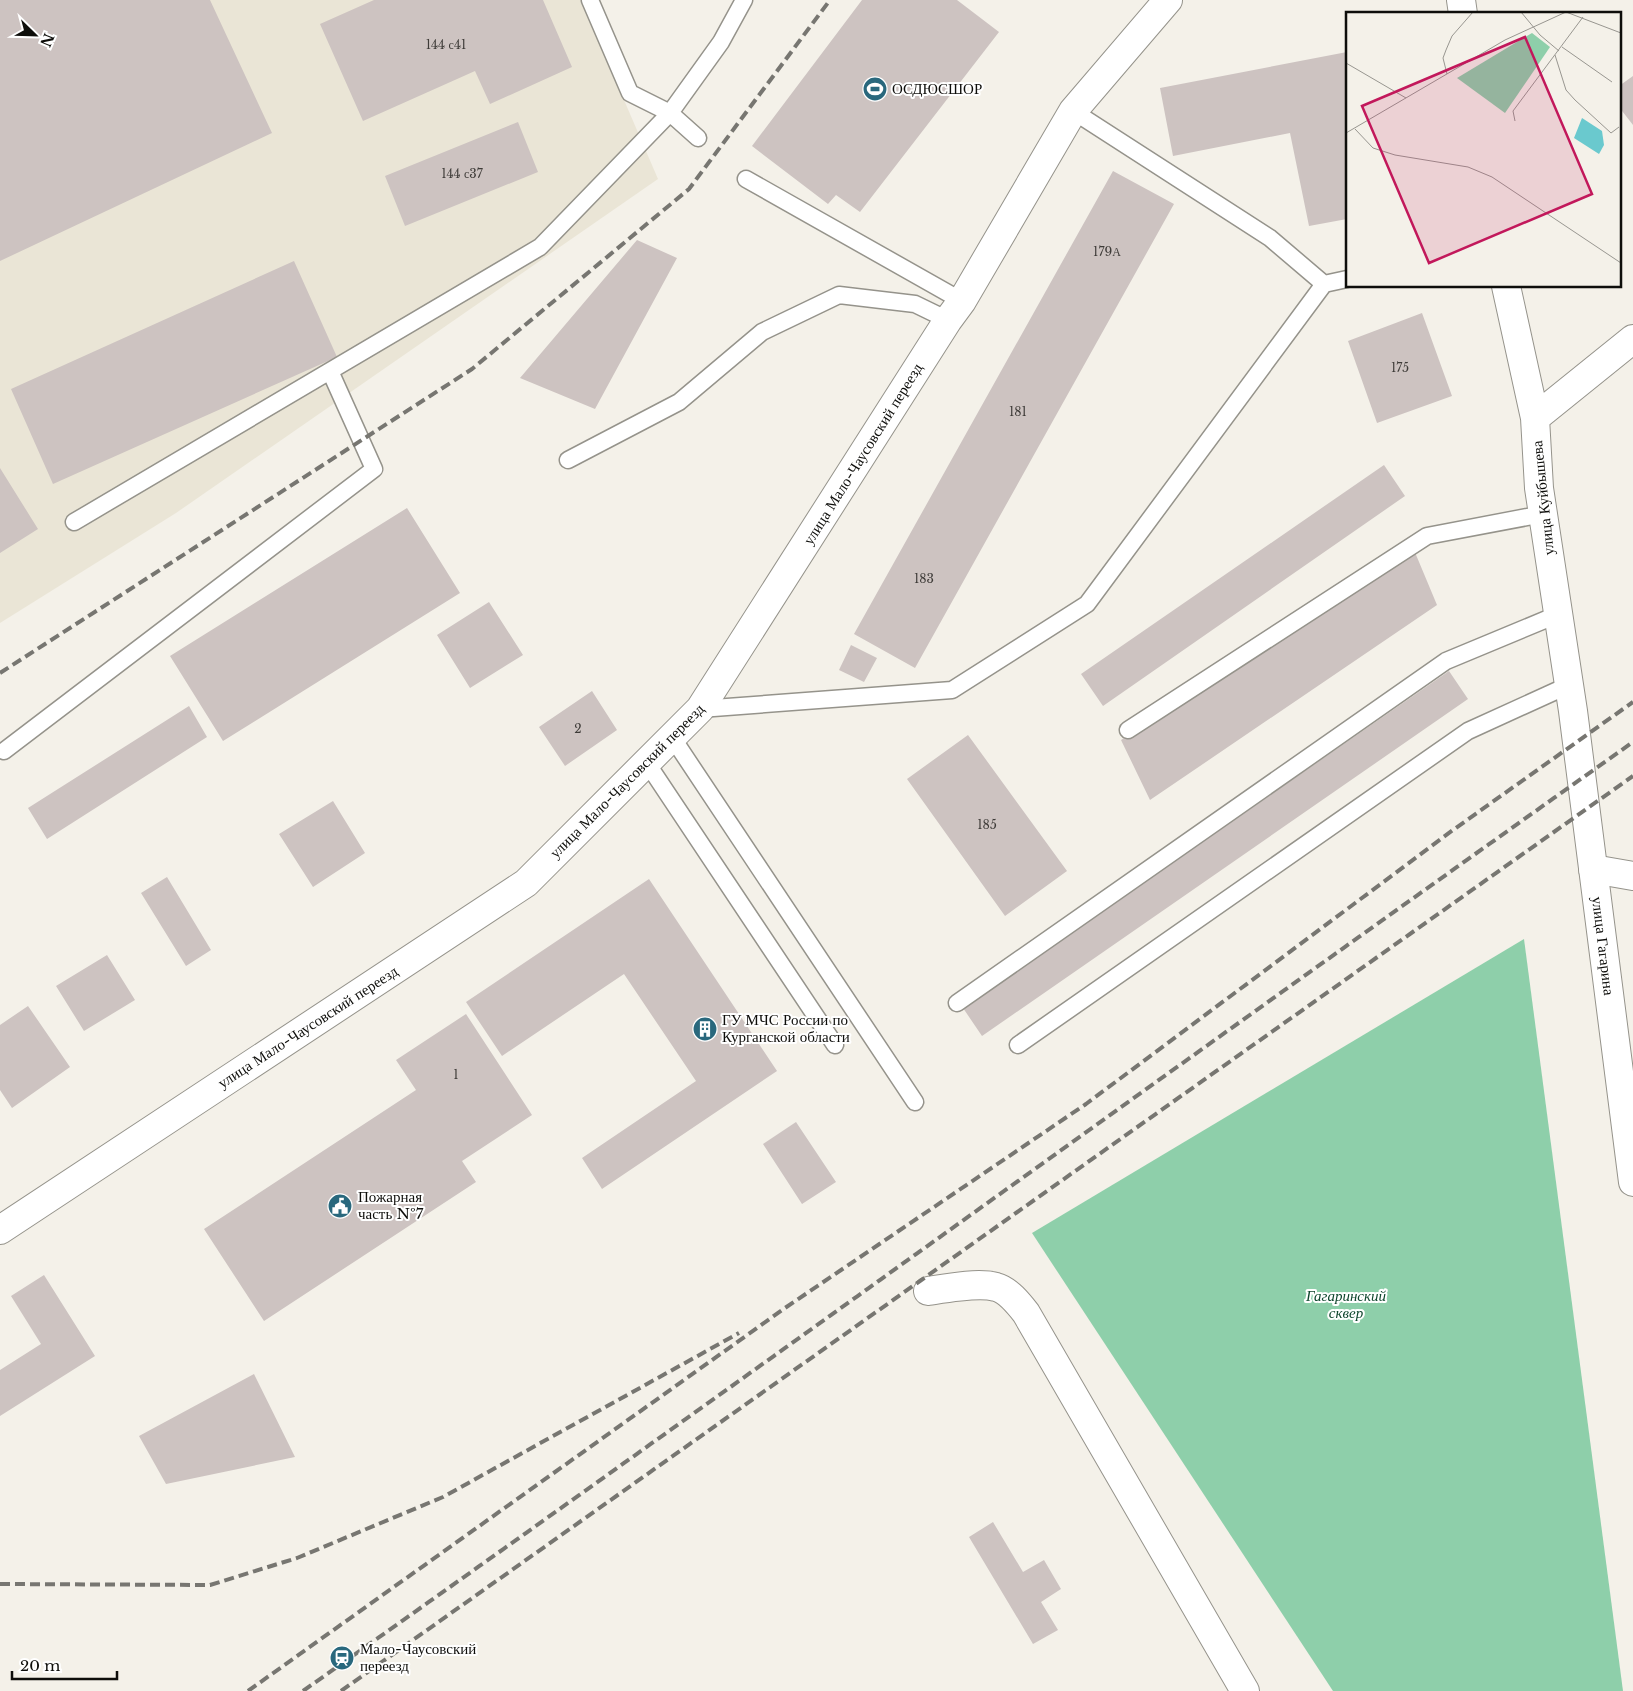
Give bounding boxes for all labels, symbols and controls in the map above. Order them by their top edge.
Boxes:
north arrow [10,10,60,60]
inset map [1346,12,1620,288]
text: N [36,31,58,50]
house number: 144 с41 [426,37,466,52]
sports icon: ОСДЮСШОР [862,76,888,102]
place label: ОСДЮСШОР [892,79,982,98]
house number: 144 с37 [441,166,484,181]
house number: 179А [1093,244,1121,259]
street label: улица Мало-Чаусовский переезд [799,359,927,548]
house number: 175 [1391,360,1409,375]
house number: 181 [1009,404,1027,419]
street label: улица Куйбышева [1527,439,1558,556]
house number: 183 [914,571,934,586]
street label: улица Мало-Чаусовский переезд [545,699,708,862]
house number: 2 [574,721,582,736]
house number: 185 [977,817,997,832]
street label: улица Гагарина [1588,895,1619,997]
street label: улица Мало-Чаусовский переезд [214,961,402,1092]
place label: ГУ МЧС России по Курганской области [722,1010,850,1046]
building icon: ГУ МЧС России по Курганской области [692,1016,718,1042]
house number: 1 [453,1067,459,1082]
place label: Пожарная часть №7 [358,1187,424,1223]
public building icon: Пожарная часть №7 [327,1193,353,1219]
park label: Гагаринский сквер [1305,1286,1387,1322]
place label: Мало-Чаусовский переезд [360,1639,476,1675]
station icon: Мало-Чаусовский переезд [329,1645,355,1671]
scale bar [12,1648,118,1680]
text: 20 m [20,1656,60,1675]

